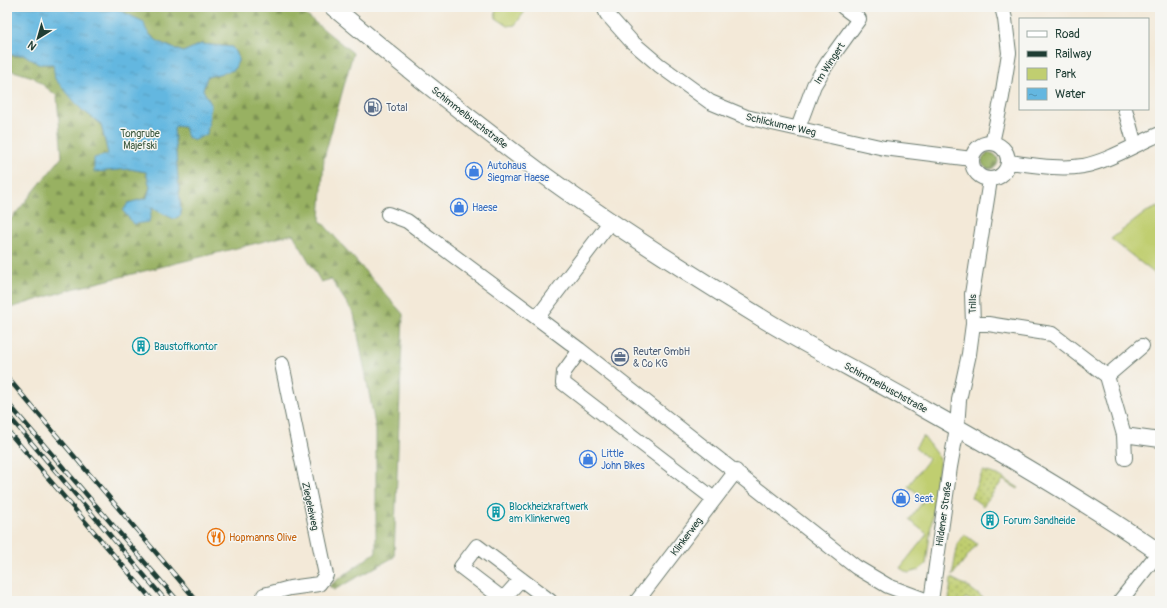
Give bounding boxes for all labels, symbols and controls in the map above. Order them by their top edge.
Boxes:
north arrow [18,18,58,58]
legend [1019,18,1149,110]
text: Road [1055,27,1080,42]
text: N [25,38,39,53]
street label: Im Wingert [812,40,848,87]
text: Railway [1055,47,1091,62]
text: Park [1055,67,1076,82]
street label: Schimmelbuschstraße [429,84,510,151]
text: Water [1055,87,1086,102]
fuel station icon: Total [363,97,383,117]
place label: Total [386,102,408,114]
street label: Schlickumer Weg [744,111,817,139]
park label: Tongrube Majefski [120,128,160,152]
place label: Autohaus Siegmar Haese [487,160,549,184]
shop icon: Autohaus Siegmar Haese [464,161,484,181]
shop icon: Haese [449,197,469,217]
place label: Haese [472,202,497,214]
street label: Trills [967,293,979,314]
building icon: Baustoffkontor [131,336,151,356]
place label: Baustoffkontor [154,341,218,353]
place label: Reuter GmbH & Co KG [633,346,690,370]
office icon: Reuter GmbH & Co KG [610,347,630,367]
street label: Schimmelbuschstraße [842,360,929,416]
place label: Little John Bikes [601,448,645,472]
shop icon: Little John Bikes [578,449,598,469]
street label: Ziegeleiweg [299,481,321,532]
street label: Hildener Straße [934,481,954,547]
shop icon: Seat [891,488,911,508]
place label: Seat [914,493,934,505]
place label: Blockheizkraftwerk am Klinkerweg [509,501,589,525]
building icon: Blockheizkraftwerk am Klinkerweg [486,502,506,522]
building icon: Forum Sandheide [980,510,1000,530]
street label: Klinkerweg [668,515,705,558]
place label: Forum Sandheide [1003,515,1075,527]
restaurant icon: Hopmanns Olive [206,527,226,547]
place label: Hopmanns Olive [229,532,297,544]

